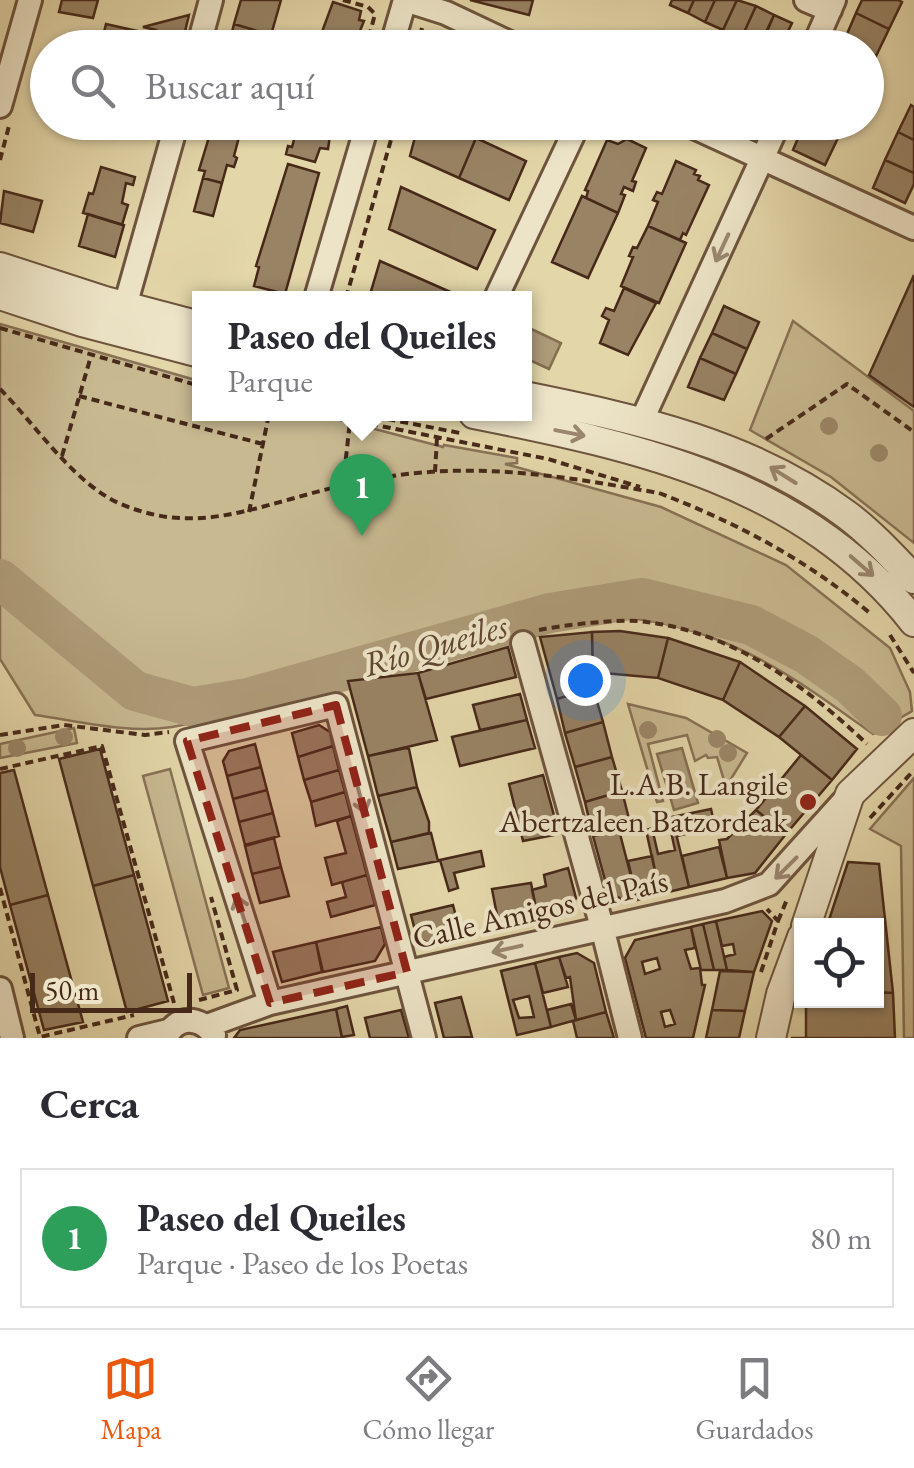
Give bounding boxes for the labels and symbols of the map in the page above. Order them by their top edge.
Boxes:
one-way arrow [712,232,730,263]
one-way arrow [553,424,585,443]
pin: 1 [330,454,394,536]
one-way arrow [769,465,798,486]
one-way arrow [849,555,875,577]
water label: Río Queiles [357,602,513,687]
your location [560,655,611,706]
place label: L.A.B. Langile Abertzaleen Batzordeak [498,763,789,842]
one-way arrow [353,782,371,814]
marker: L.A.B. Langile Abertzaleen Batzordeak [797,791,819,813]
one-way arrow [774,855,798,879]
street label: Calle Amigos del País [408,859,672,959]
one-way arrow [231,895,249,926]
one-way arrow [492,941,524,959]
scale bar [30,968,192,1013]

